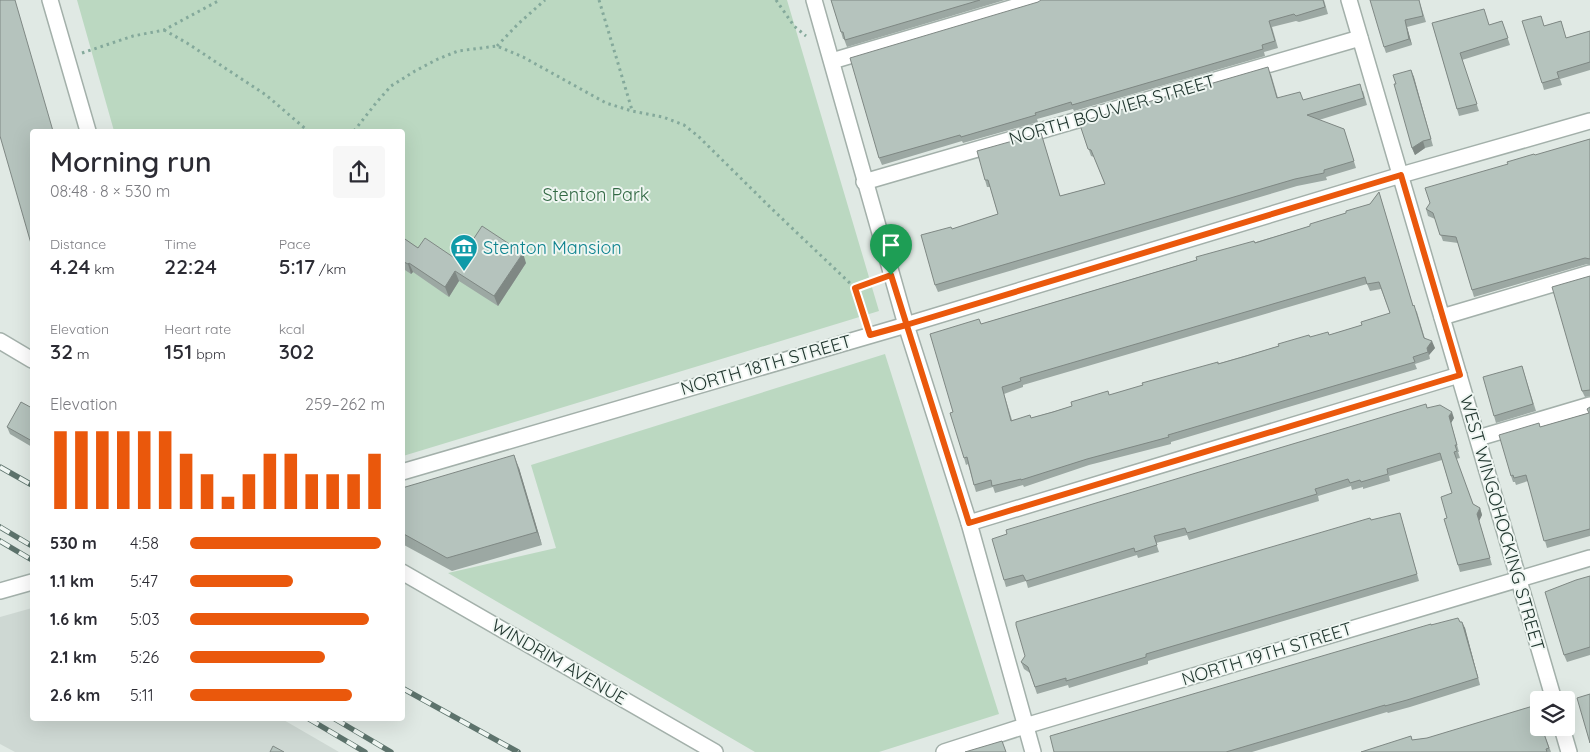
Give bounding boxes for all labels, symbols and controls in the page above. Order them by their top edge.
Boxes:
street label: NORTH BOUVIER STREET [1006,69,1218,150]
text: Morning run [50,144,211,179]
button: share [333,146,385,198]
text: 08:48 · 8 × 530 m [50,181,170,201]
park label: Stenton Park [542,183,650,206]
pin [870,224,912,275]
icon: arrive [877,231,905,259]
museum icon: Stenton Mansion [449,233,479,272]
text: Distance [50,235,106,253]
text: Time [164,235,196,253]
text: Pace [279,235,311,253]
place label: Stenton Mansion [483,236,622,259]
text: 4.24 [50,253,90,279]
text: 22:24 [164,253,217,279]
text: 5:17 [279,253,315,279]
text: km [90,260,114,278]
text: /km [315,260,346,278]
text: Elevation [50,320,109,338]
text: Heart rate [164,320,231,338]
text: kcal [279,320,305,338]
street label: NORTH 18TH STREET [678,329,854,400]
text: 32 [50,338,73,364]
text: 151 [164,338,192,364]
text: 302 [279,338,314,364]
text: m [73,345,90,363]
text: bpm [192,345,226,363]
street label: WEST WINGOHOCKING STREET [1455,392,1550,653]
text: Elevation [50,394,117,414]
text: 259–262 m [305,394,385,414]
text: 530 m [50,533,97,553]
text: 4:58 [130,533,159,553]
text: 1.1 km [50,571,94,591]
text: 5:47 [130,571,158,591]
text: 1.6 km [50,609,97,629]
text: 5:03 [130,609,160,629]
street label: WINDRIM AVENUE [487,613,631,710]
street label: NORTH 19TH STREET [1179,617,1355,690]
text: 2.1 km [50,647,97,667]
text: 5:26 [130,647,159,667]
text: 2.6 km [50,685,100,705]
text: 5:11 [130,685,154,705]
map controls [1530,691,1575,736]
button: layers [1530,691,1575,736]

